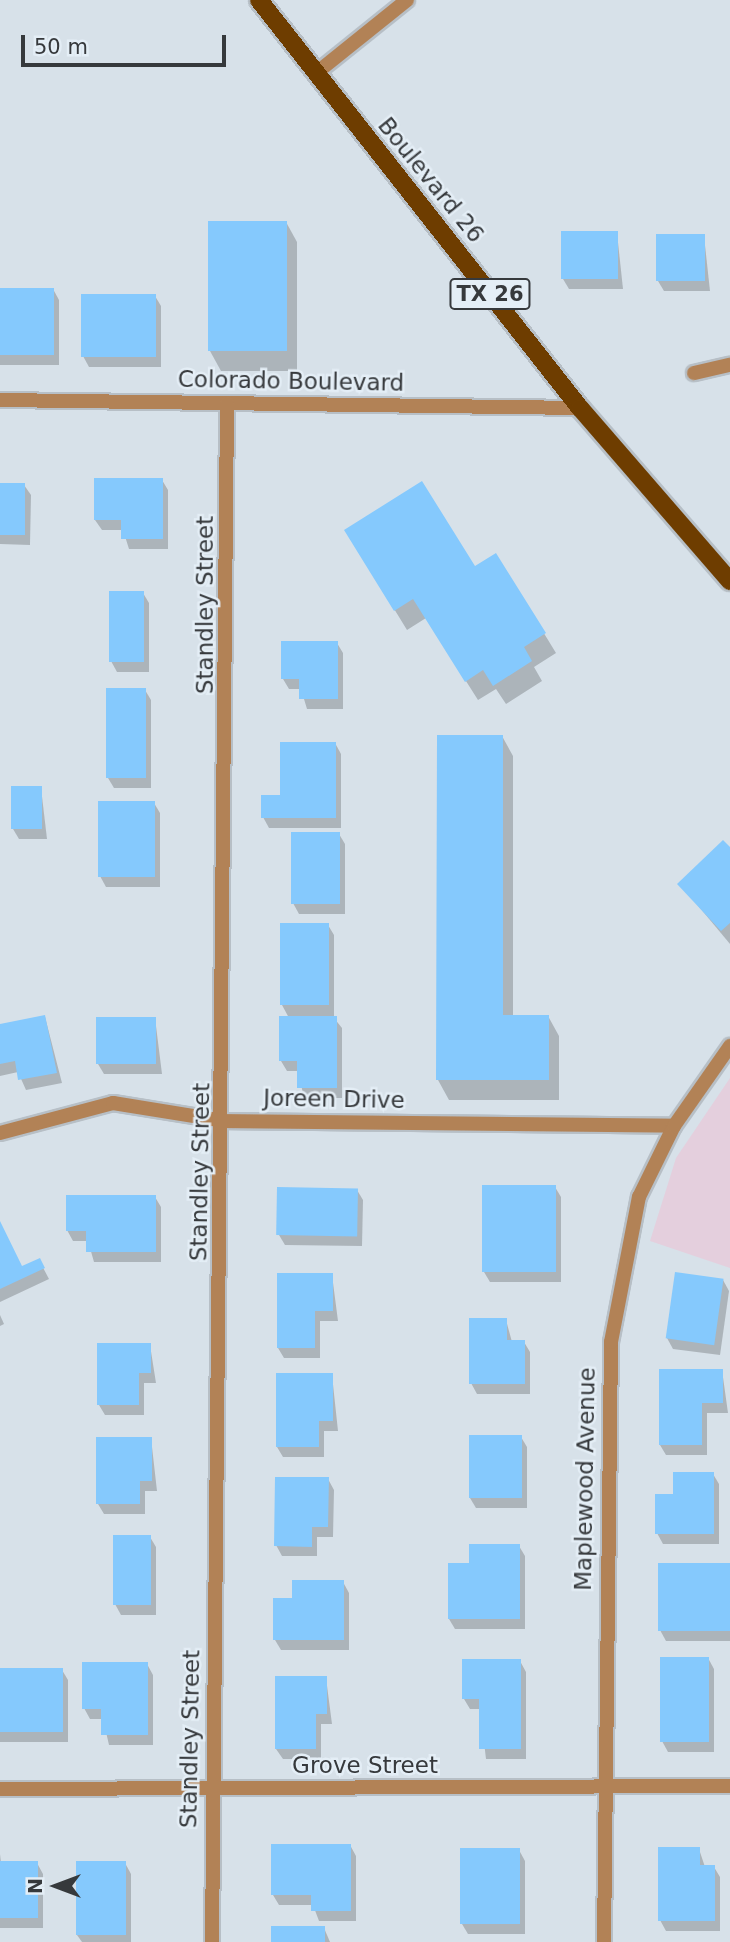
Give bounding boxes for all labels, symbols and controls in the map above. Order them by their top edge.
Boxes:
scale bar [24,21,229,65]
text: 50 m [34,35,88,59]
street label: Boulevard 26 [372,112,490,248]
road number: TX 26 [448,276,532,312]
street label: Colorado Boulevard [178,365,404,397]
street label: Standley Street [191,516,219,694]
street label: Standley Street [185,1083,215,1261]
street label: Joreen Drive [263,1084,405,1114]
street label: Maplewood Avenue [569,1367,601,1591]
street label: Standley Street [175,1650,205,1828]
street label: Grove Street [292,1751,438,1779]
north arrow [21,1851,91,1921]
text: N [24,1878,46,1894]

